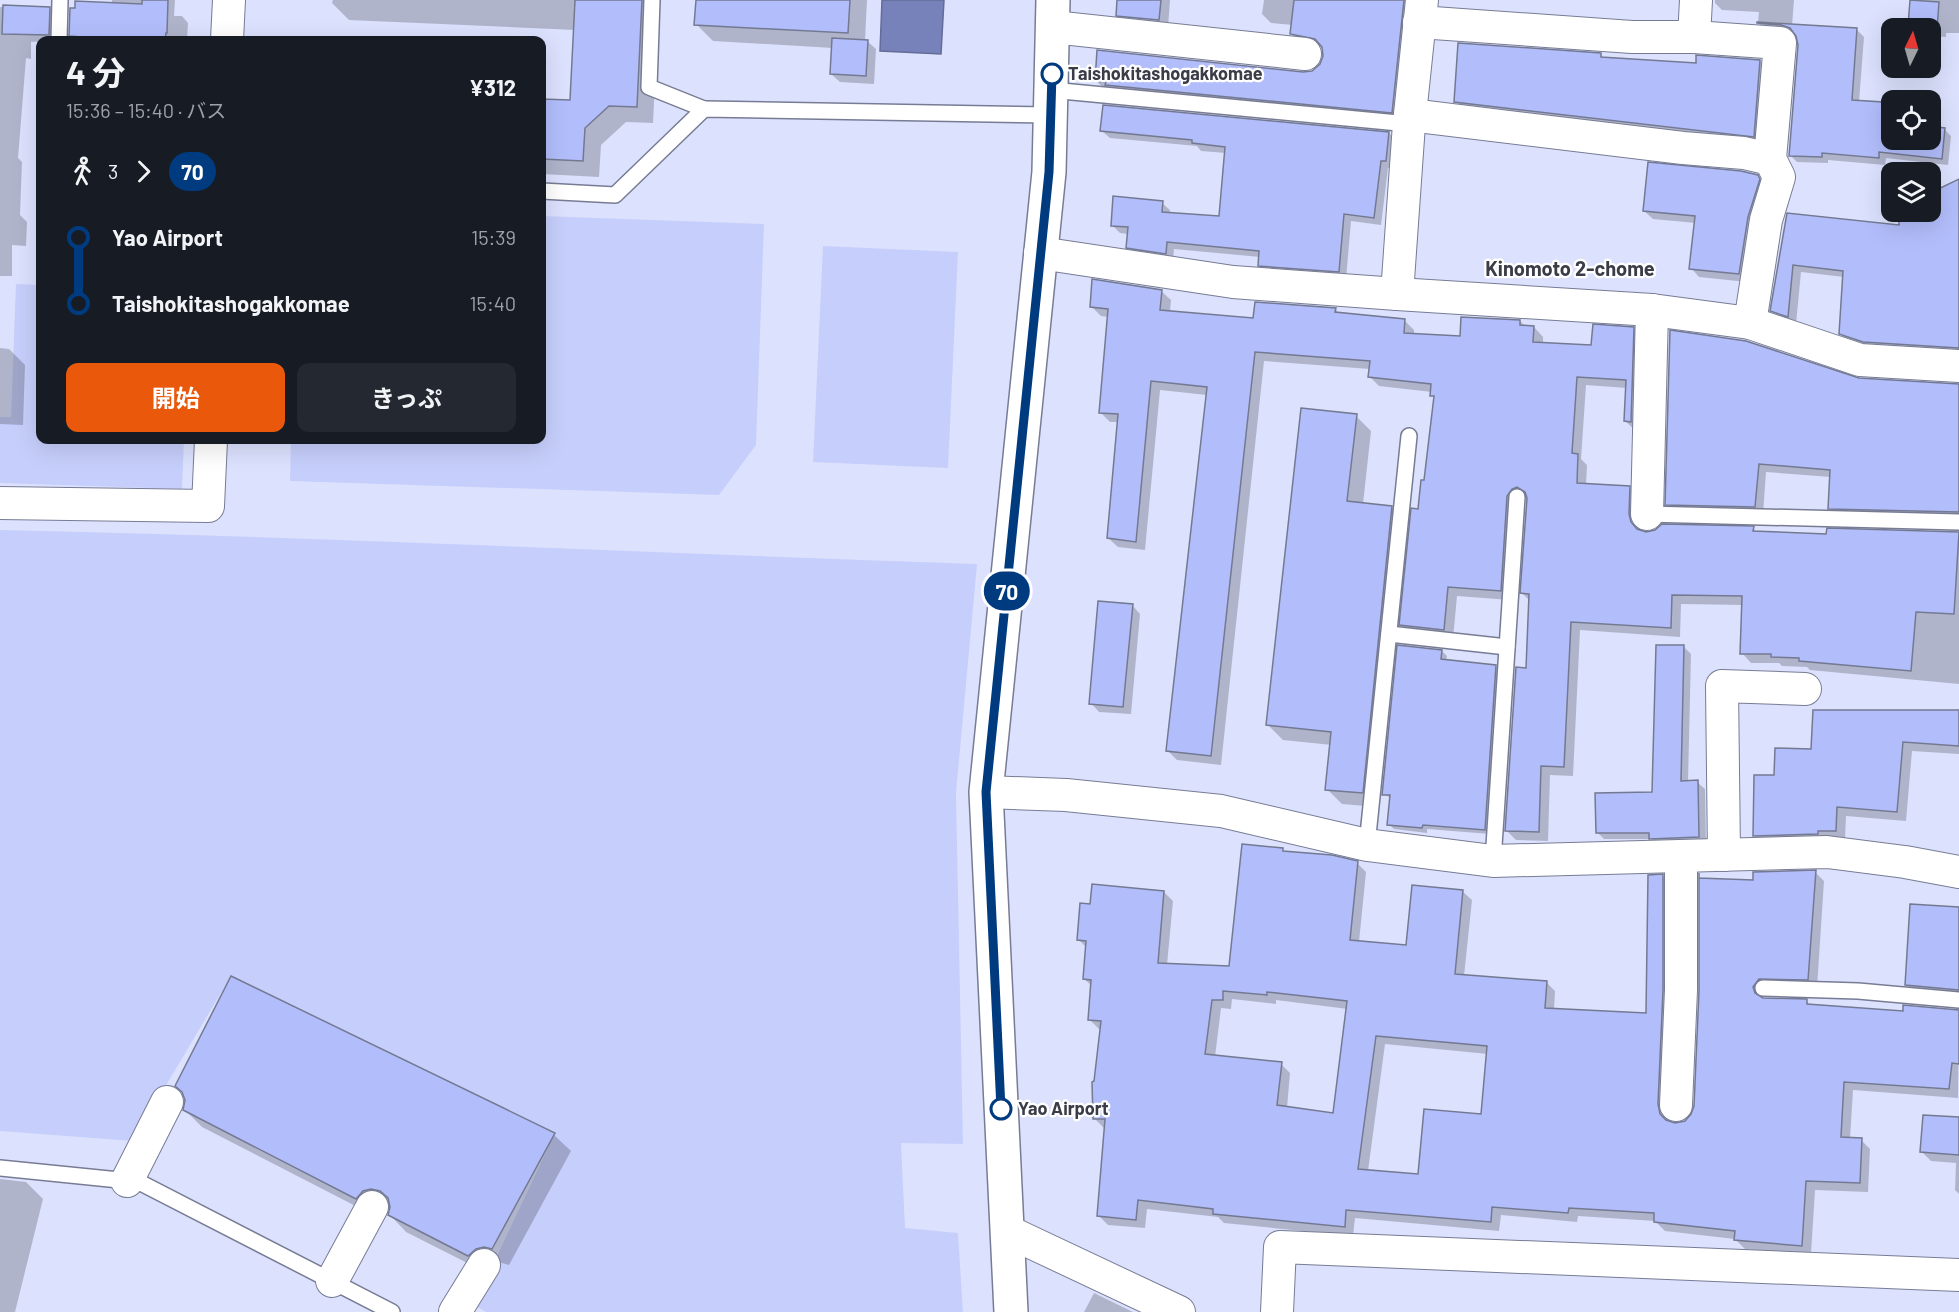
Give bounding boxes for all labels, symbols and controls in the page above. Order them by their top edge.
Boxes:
north arrow [1881,18,1941,78]
map controls [1881,18,1941,222]
text: 4 分 [66,52,126,92]
place label: Taishokitashogakkomae [1068,62,1263,84]
marker: Taishokitashogakkomae [1041,63,1063,85]
text: ¥312 [469,74,516,100]
button: locate [1881,90,1941,150]
text: 15:36 – 15:40 · バス [66,98,226,122]
icon: walk [66,155,99,188]
icon: forward [127,155,160,188]
text: 3 [108,159,118,183]
text: 70 [181,159,204,184]
button: layers [1881,162,1941,222]
text: Yao Airport [112,224,223,250]
text: 15:39 [471,225,516,249]
district label: Kinomoto 2-chome [1485,256,1655,280]
text: Taishokitashogakkomae [112,290,350,316]
text: 15:40 [470,291,516,315]
button: 開始 [66,363,285,432]
button: きっぷ [297,363,516,432]
line badge: 70 [980,572,1034,610]
text: 70 [996,579,1018,604]
place label: Yao Airport [1018,1097,1109,1119]
marker: Yao Airport [990,1098,1012,1120]

